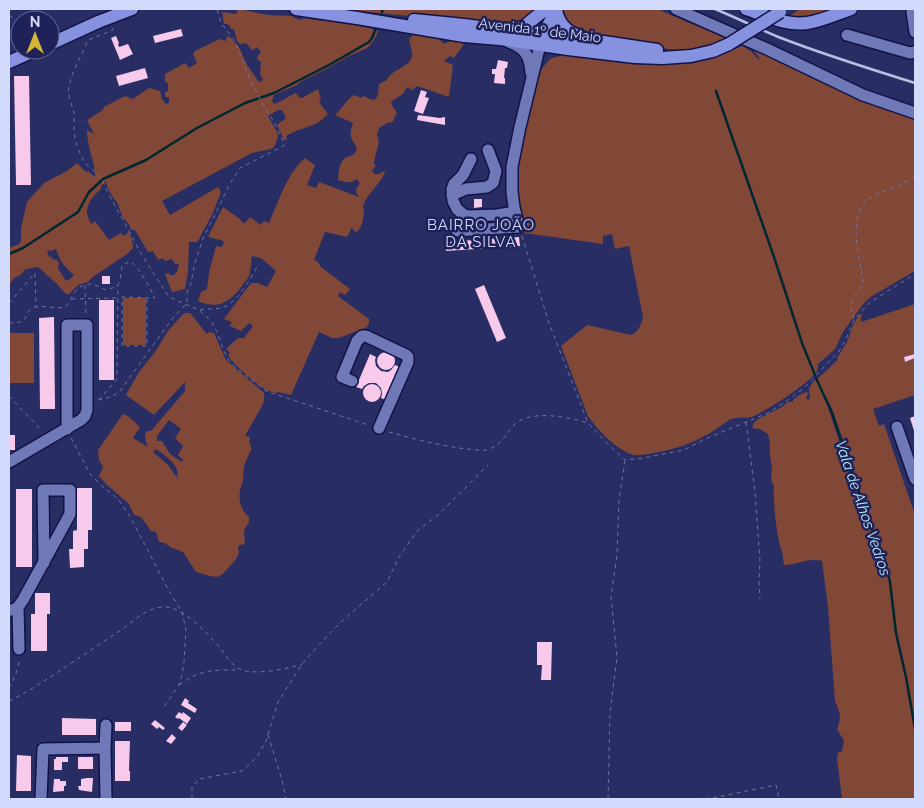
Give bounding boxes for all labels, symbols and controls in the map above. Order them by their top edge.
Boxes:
north arrow [10,10,60,60]
text: N [30,14,40,30]
street label: Avenida 1º de Maio [478,15,602,45]
district label: BAIRRO JOÃO DA SILVA [427,216,535,251]
water label: Vala de Alhos Vedros [831,438,895,578]

